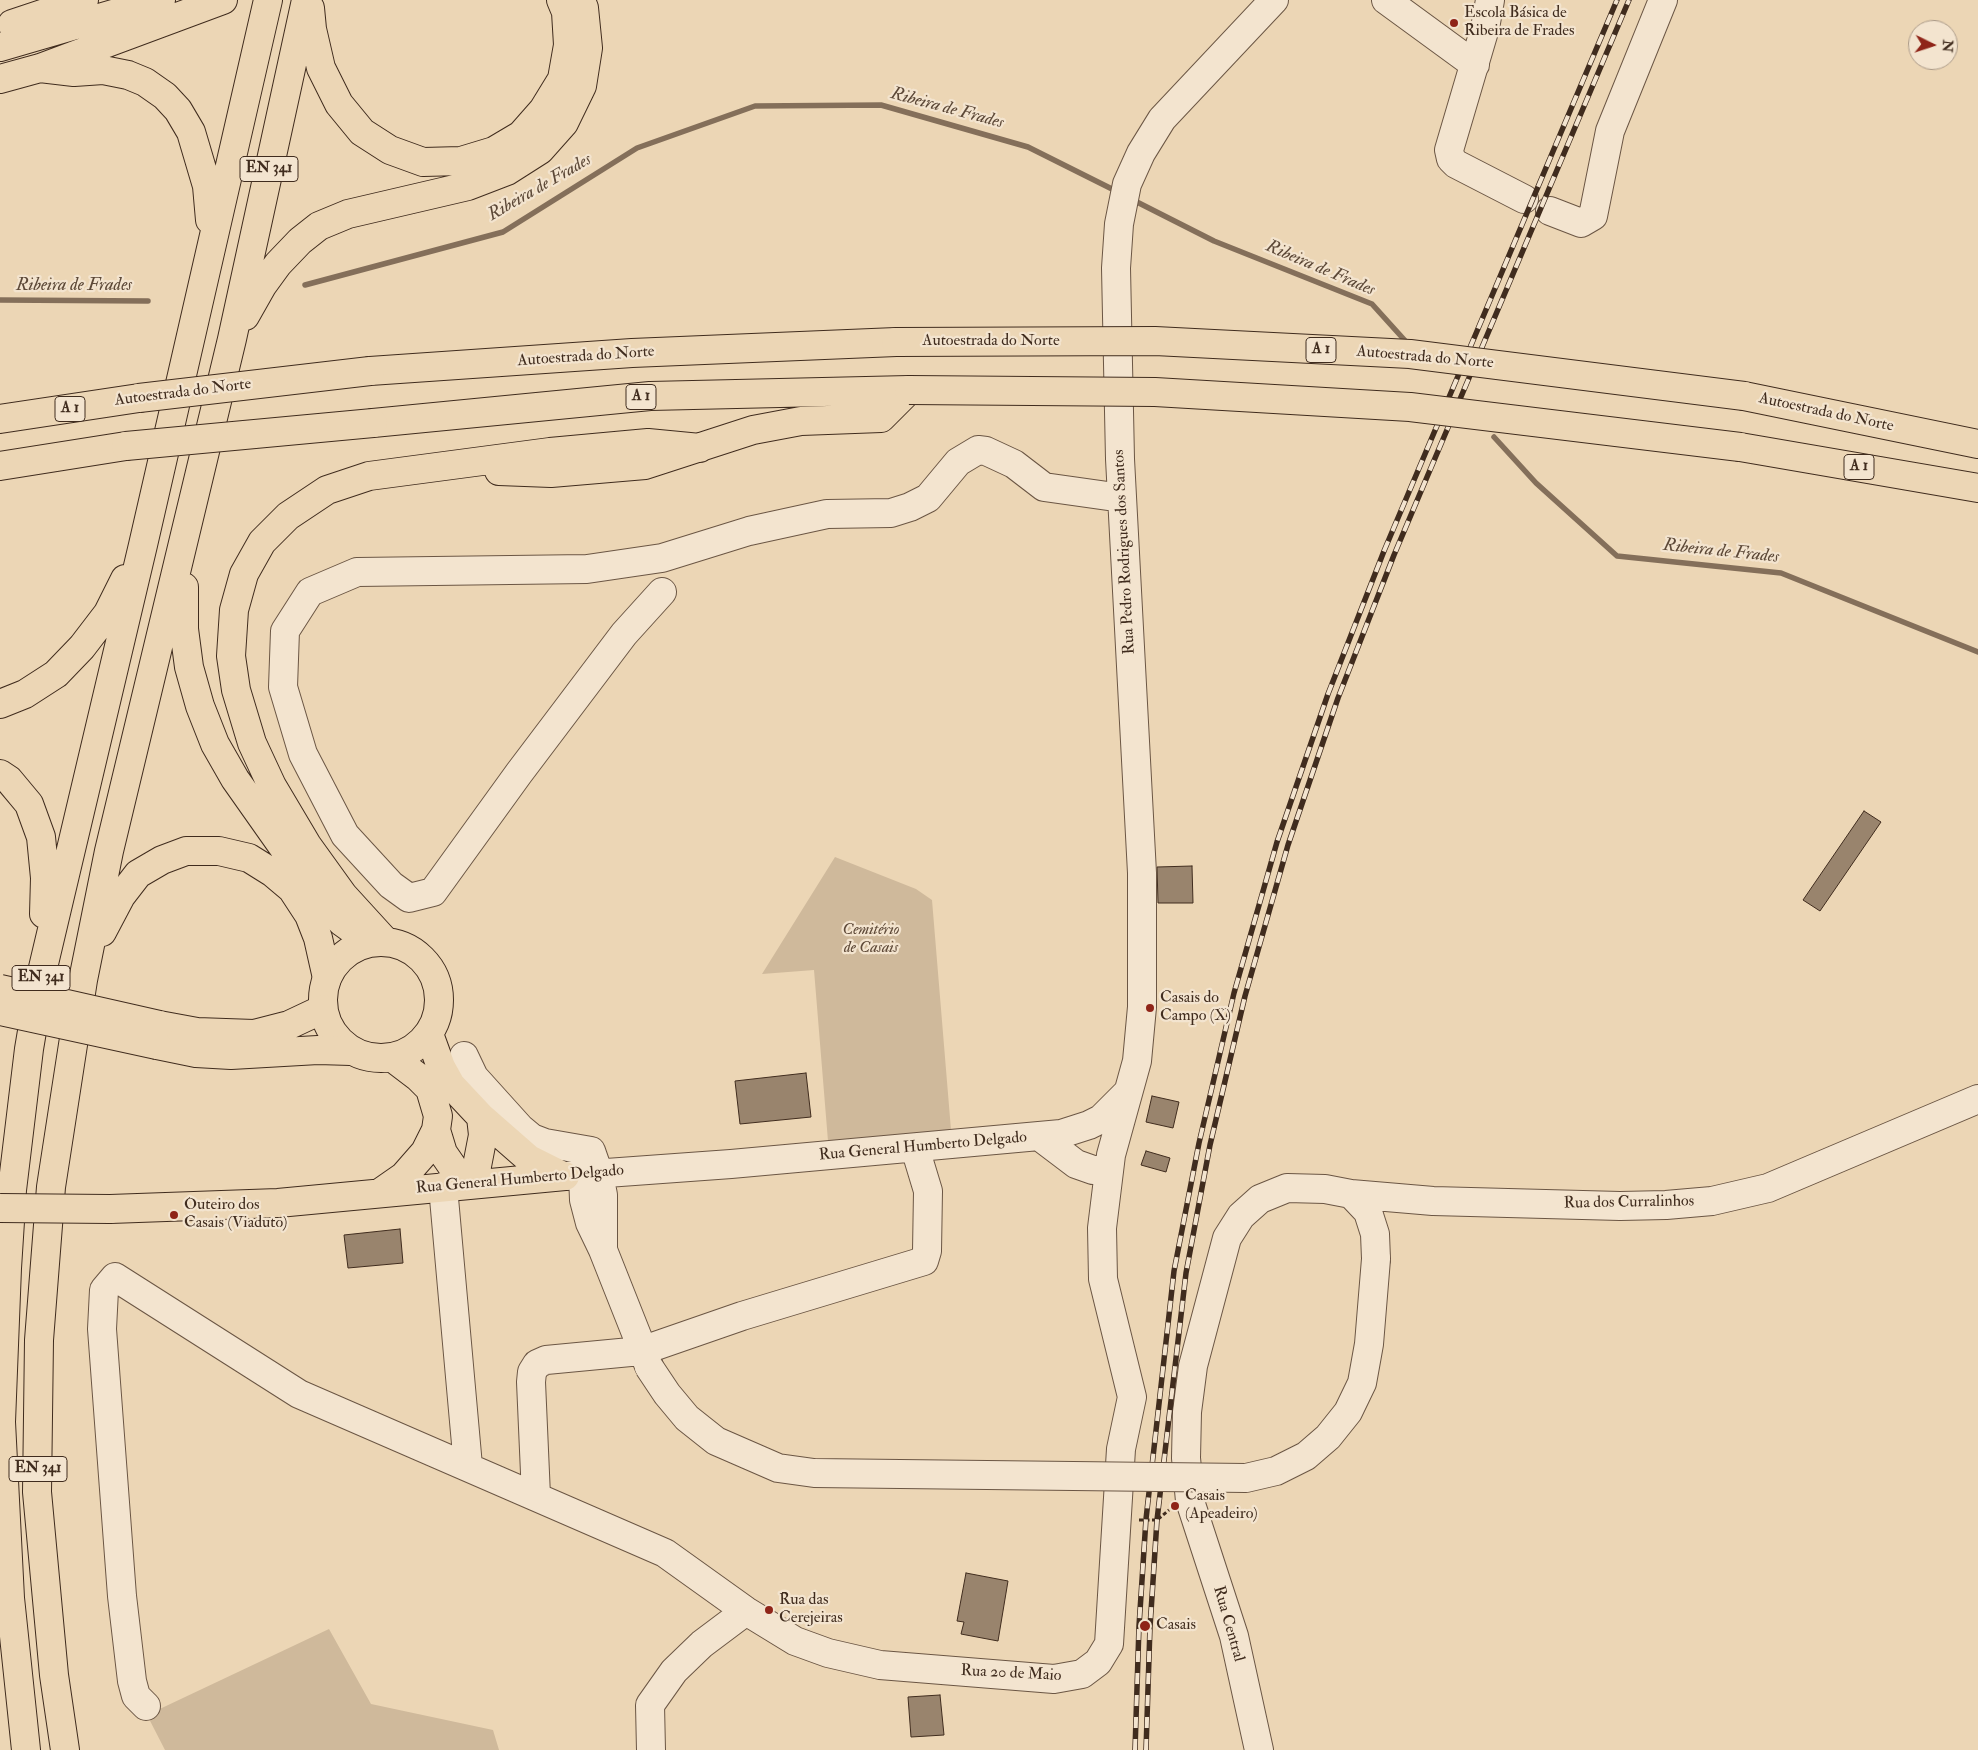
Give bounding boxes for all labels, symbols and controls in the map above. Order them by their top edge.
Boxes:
place label: Escola Básica de Ribeira de Frades [1464,4,1575,42]
marker: Escola Básica de Ribeira de Frades [1448,17,1460,29]
north arrow [1908,20,1958,70]
text: N [1939,39,1956,53]
water label: Ribeira de Frades [888,84,1006,134]
water label: Ribeira de Frades [484,150,596,226]
road number: EN 341 [240,156,298,182]
water label: Ribeira de Frades [1262,236,1378,302]
water label: Ribeira de Frades [16,275,132,297]
street label: Autoestrada do Norte [922,332,1060,352]
road number: A 1 [1306,338,1336,362]
street label: Autoestrada do Norte [1356,342,1494,374]
street label: Autoestrada do Norte [517,343,655,371]
street label: Autoestrada do Norte [114,375,252,411]
road number: A 1 [626,384,656,410]
street label: Autoestrada do Norte [1757,389,1895,437]
road number: A 1 [55,396,85,422]
street label: Rua Pedro Rodrigues dos Santos [1110,449,1140,655]
road number: A 1 [1844,454,1874,480]
water label: Ribeira de Frades [1662,535,1780,569]
park label: Cemitério de Casais [842,921,900,959]
road number: EN 341 [12,966,70,990]
place label: Casais do Campo (X) [1160,989,1231,1027]
marker: Casais do Campo (X) [1144,1002,1156,1014]
street label: Rua General Humberto Delgado [818,1128,1028,1166]
street label: Rua General Humberto Delgado [415,1161,625,1199]
street label: Rua dos Curralinhos [1564,1192,1694,1214]
place label: Outeiro dos Casais (Viaduto) [184,1196,287,1234]
marker: Outeiro dos Casais (Viaduto) [168,1209,180,1221]
road number: EN 341 [9,1456,67,1482]
place label: Casais (Apeadeiro) [1185,1487,1258,1525]
marker: Casais (Apeadeiro) [1169,1500,1181,1512]
street label: Rua Central [1208,1584,1248,1664]
place label: Rua das Cerejeiras [779,1591,843,1629]
marker: Rua das Cerejeiras [763,1604,775,1616]
place label: Casais [1156,1616,1196,1636]
marker: Casais [1138,1619,1152,1633]
street label: Rua 20 de Maio [960,1662,1062,1686]

